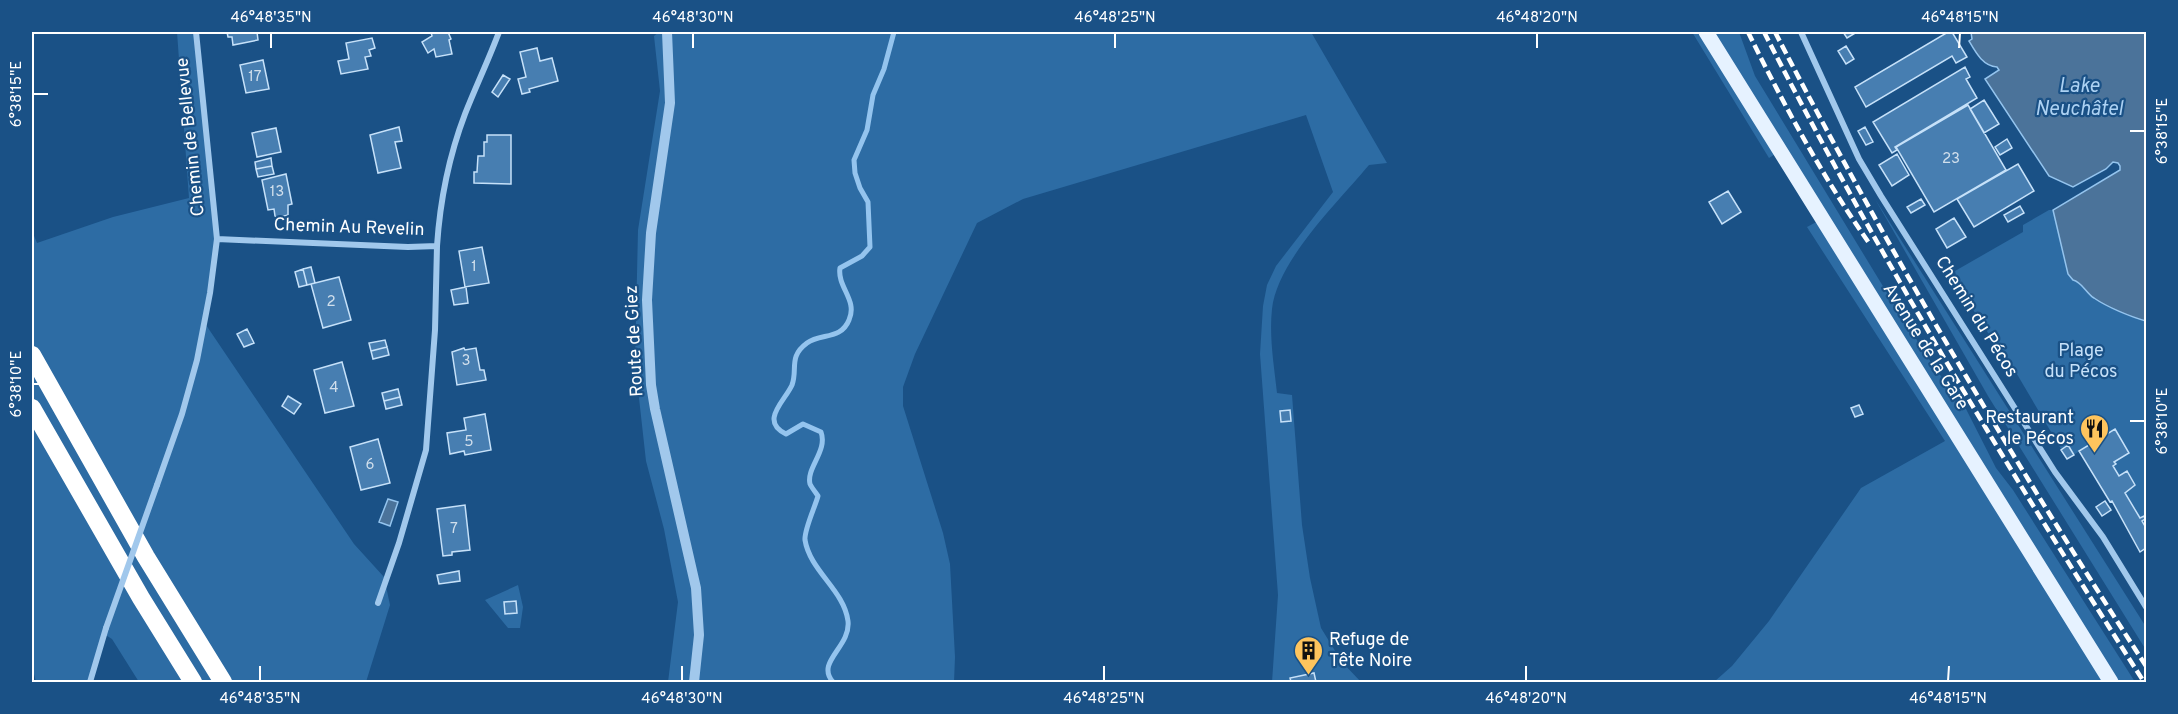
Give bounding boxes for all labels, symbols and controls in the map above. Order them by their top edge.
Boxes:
text: 46°48'35"N [230,9,312,28]
text: 46°48'30"N [652,9,734,28]
text: 46°48'25"N [1074,9,1156,28]
text: 46°48'20"N [1496,9,1578,28]
text: 46°48'15"N [1921,9,1999,28]
street label: Chemin de Bellevue [171,56,211,218]
text: 6°38'15"E [8,61,27,127]
house number: 17 [248,68,262,87]
water label: Lake Neuchâtel [2035,74,2124,123]
text: 6°38'15"E [2154,98,2173,164]
house number: 23 [1942,150,1960,169]
house number: 13 [270,183,284,202]
street label: Chemin Au Revelin [273,214,425,242]
street label: Chemin du Pécos [1929,252,2023,382]
house number: 1 [471,258,477,277]
street label: Avenue de la Gare [1877,279,1973,415]
street label: Route de Giez [621,285,649,397]
house number: 2 [326,293,336,312]
park label: Plage du Pécos [2044,340,2118,384]
text: 6°38'10"E [8,351,27,417]
house number: 3 [461,352,471,371]
house number: 4 [329,379,339,398]
text: 6°38'10"E [2154,388,2173,454]
place label: Restaurant le Pécos [1985,407,2074,451]
restaurant icon: Restaurant le Pécos [2079,412,2111,454]
house number: 5 [464,433,474,452]
house number: 6 [366,456,375,475]
house number: 7 [450,520,458,539]
place label: Refuge de Tête Noire [1329,629,1412,673]
building icon: Refuge de Tête Noire [1292,634,1324,676]
text: 46°48'35"N [219,690,301,709]
text: 46°48'30"N [641,690,723,709]
text: 46°48'25"N [1063,690,1145,709]
text: 46°48'20"N [1485,690,1567,709]
text: 46°48'15"N [1909,690,1987,709]

